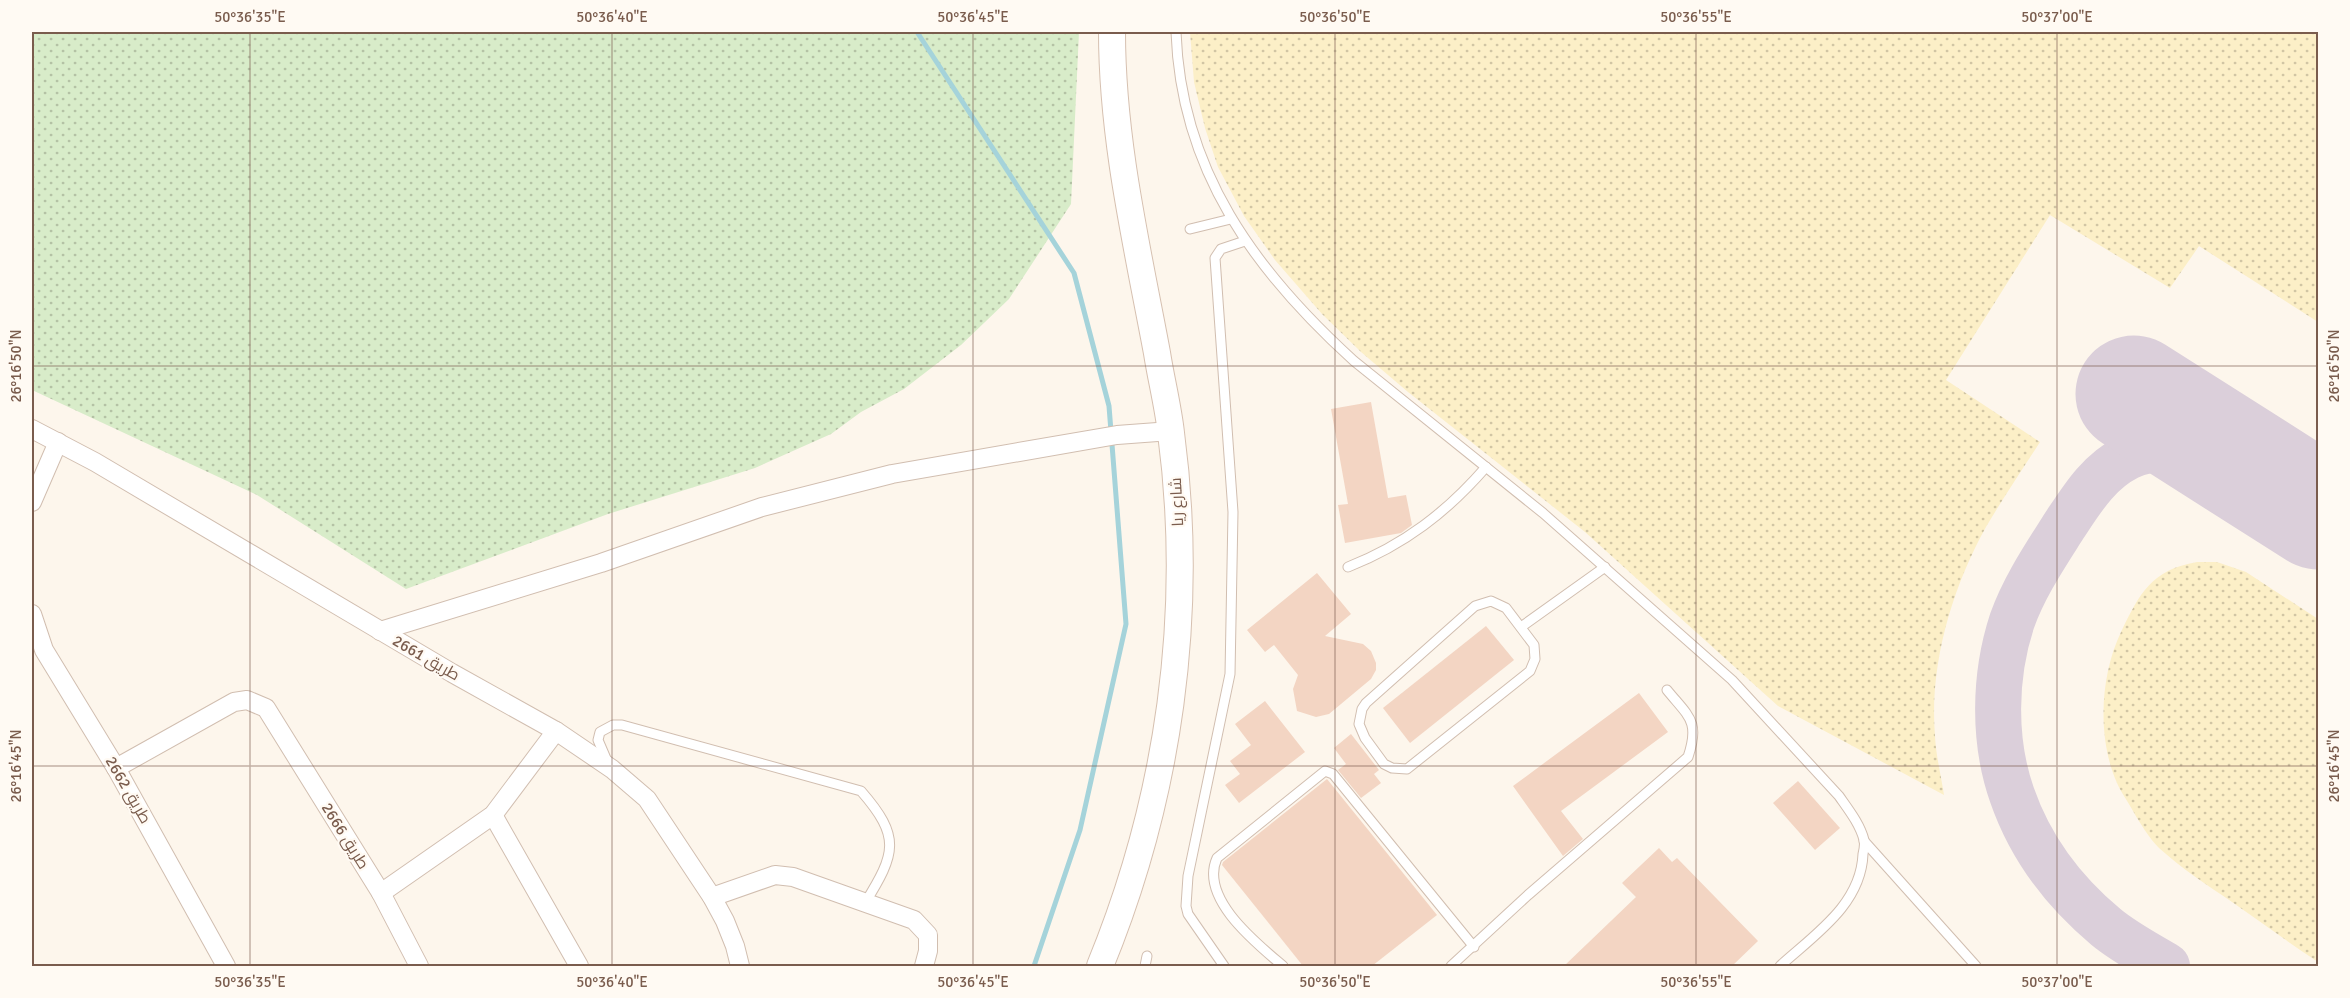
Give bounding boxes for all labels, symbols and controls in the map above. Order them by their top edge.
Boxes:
text: 50°36'35"E [214,8,286,26]
text: 50°36'40"E [576,8,648,26]
text: 50°36'45"E [937,8,1009,26]
text: 50°36'50"E [1299,8,1371,26]
text: 50°36'55"E [1660,8,1732,26]
text: 50°37'00"E [2021,8,2093,26]
text: 26°16'50"N [7,329,25,403]
text: 26°16'50"N [2325,329,2343,403]
street label: شارع ريا [1166,477,1189,527]
street label: طريق 2661 [389,631,463,685]
text: 26°16'45"N [7,729,25,803]
text: 26°16'45"N [2325,729,2343,803]
street label: طريق 2662 [101,753,155,827]
street label: طريق 2666 [317,799,373,873]
text: 50°36'35"E [214,973,286,991]
text: 50°36'40"E [576,973,648,991]
text: 50°36'45"E [937,973,1009,991]
text: 50°36'50"E [1299,973,1371,991]
text: 50°36'55"E [1660,973,1732,991]
text: 50°37'00"E [2021,973,2093,991]

